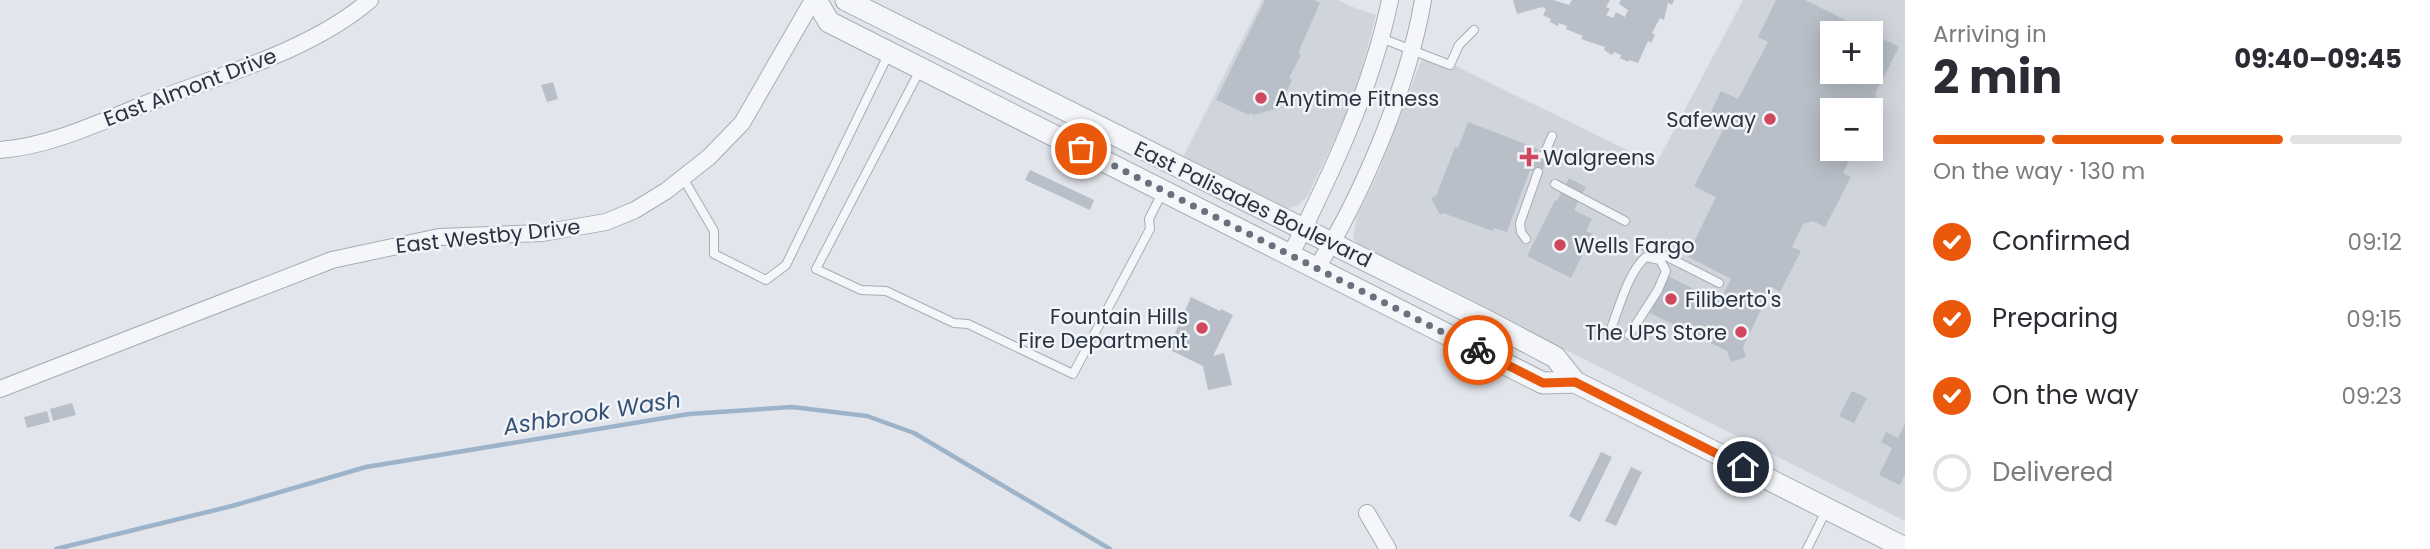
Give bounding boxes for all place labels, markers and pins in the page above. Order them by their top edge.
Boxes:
place label: Anytime Fitness [1275,84,1439,113]
marker: Anytime Fitness [1253,90,1269,106]
place label: Safeway [1666,105,1756,134]
marker: Safeway [1762,111,1778,127]
pin [1051,119,1111,179]
place label: Walgreens [1543,143,1655,172]
marker: Walgreens [1521,149,1537,165]
place label: Wells Fargo [1574,231,1695,260]
marker: Wells Fargo [1552,237,1568,253]
place label: Filiberto's [1685,285,1782,314]
marker: Filiberto's [1663,291,1679,307]
place label: Fountain Hills Fire Department [1018,302,1188,355]
place label: The UPS Store [1585,318,1727,347]
marker: Fountain Hills Fire Department [1194,320,1210,336]
marker: The UPS Store [1733,324,1749,340]
pin [1713,437,1773,497]

